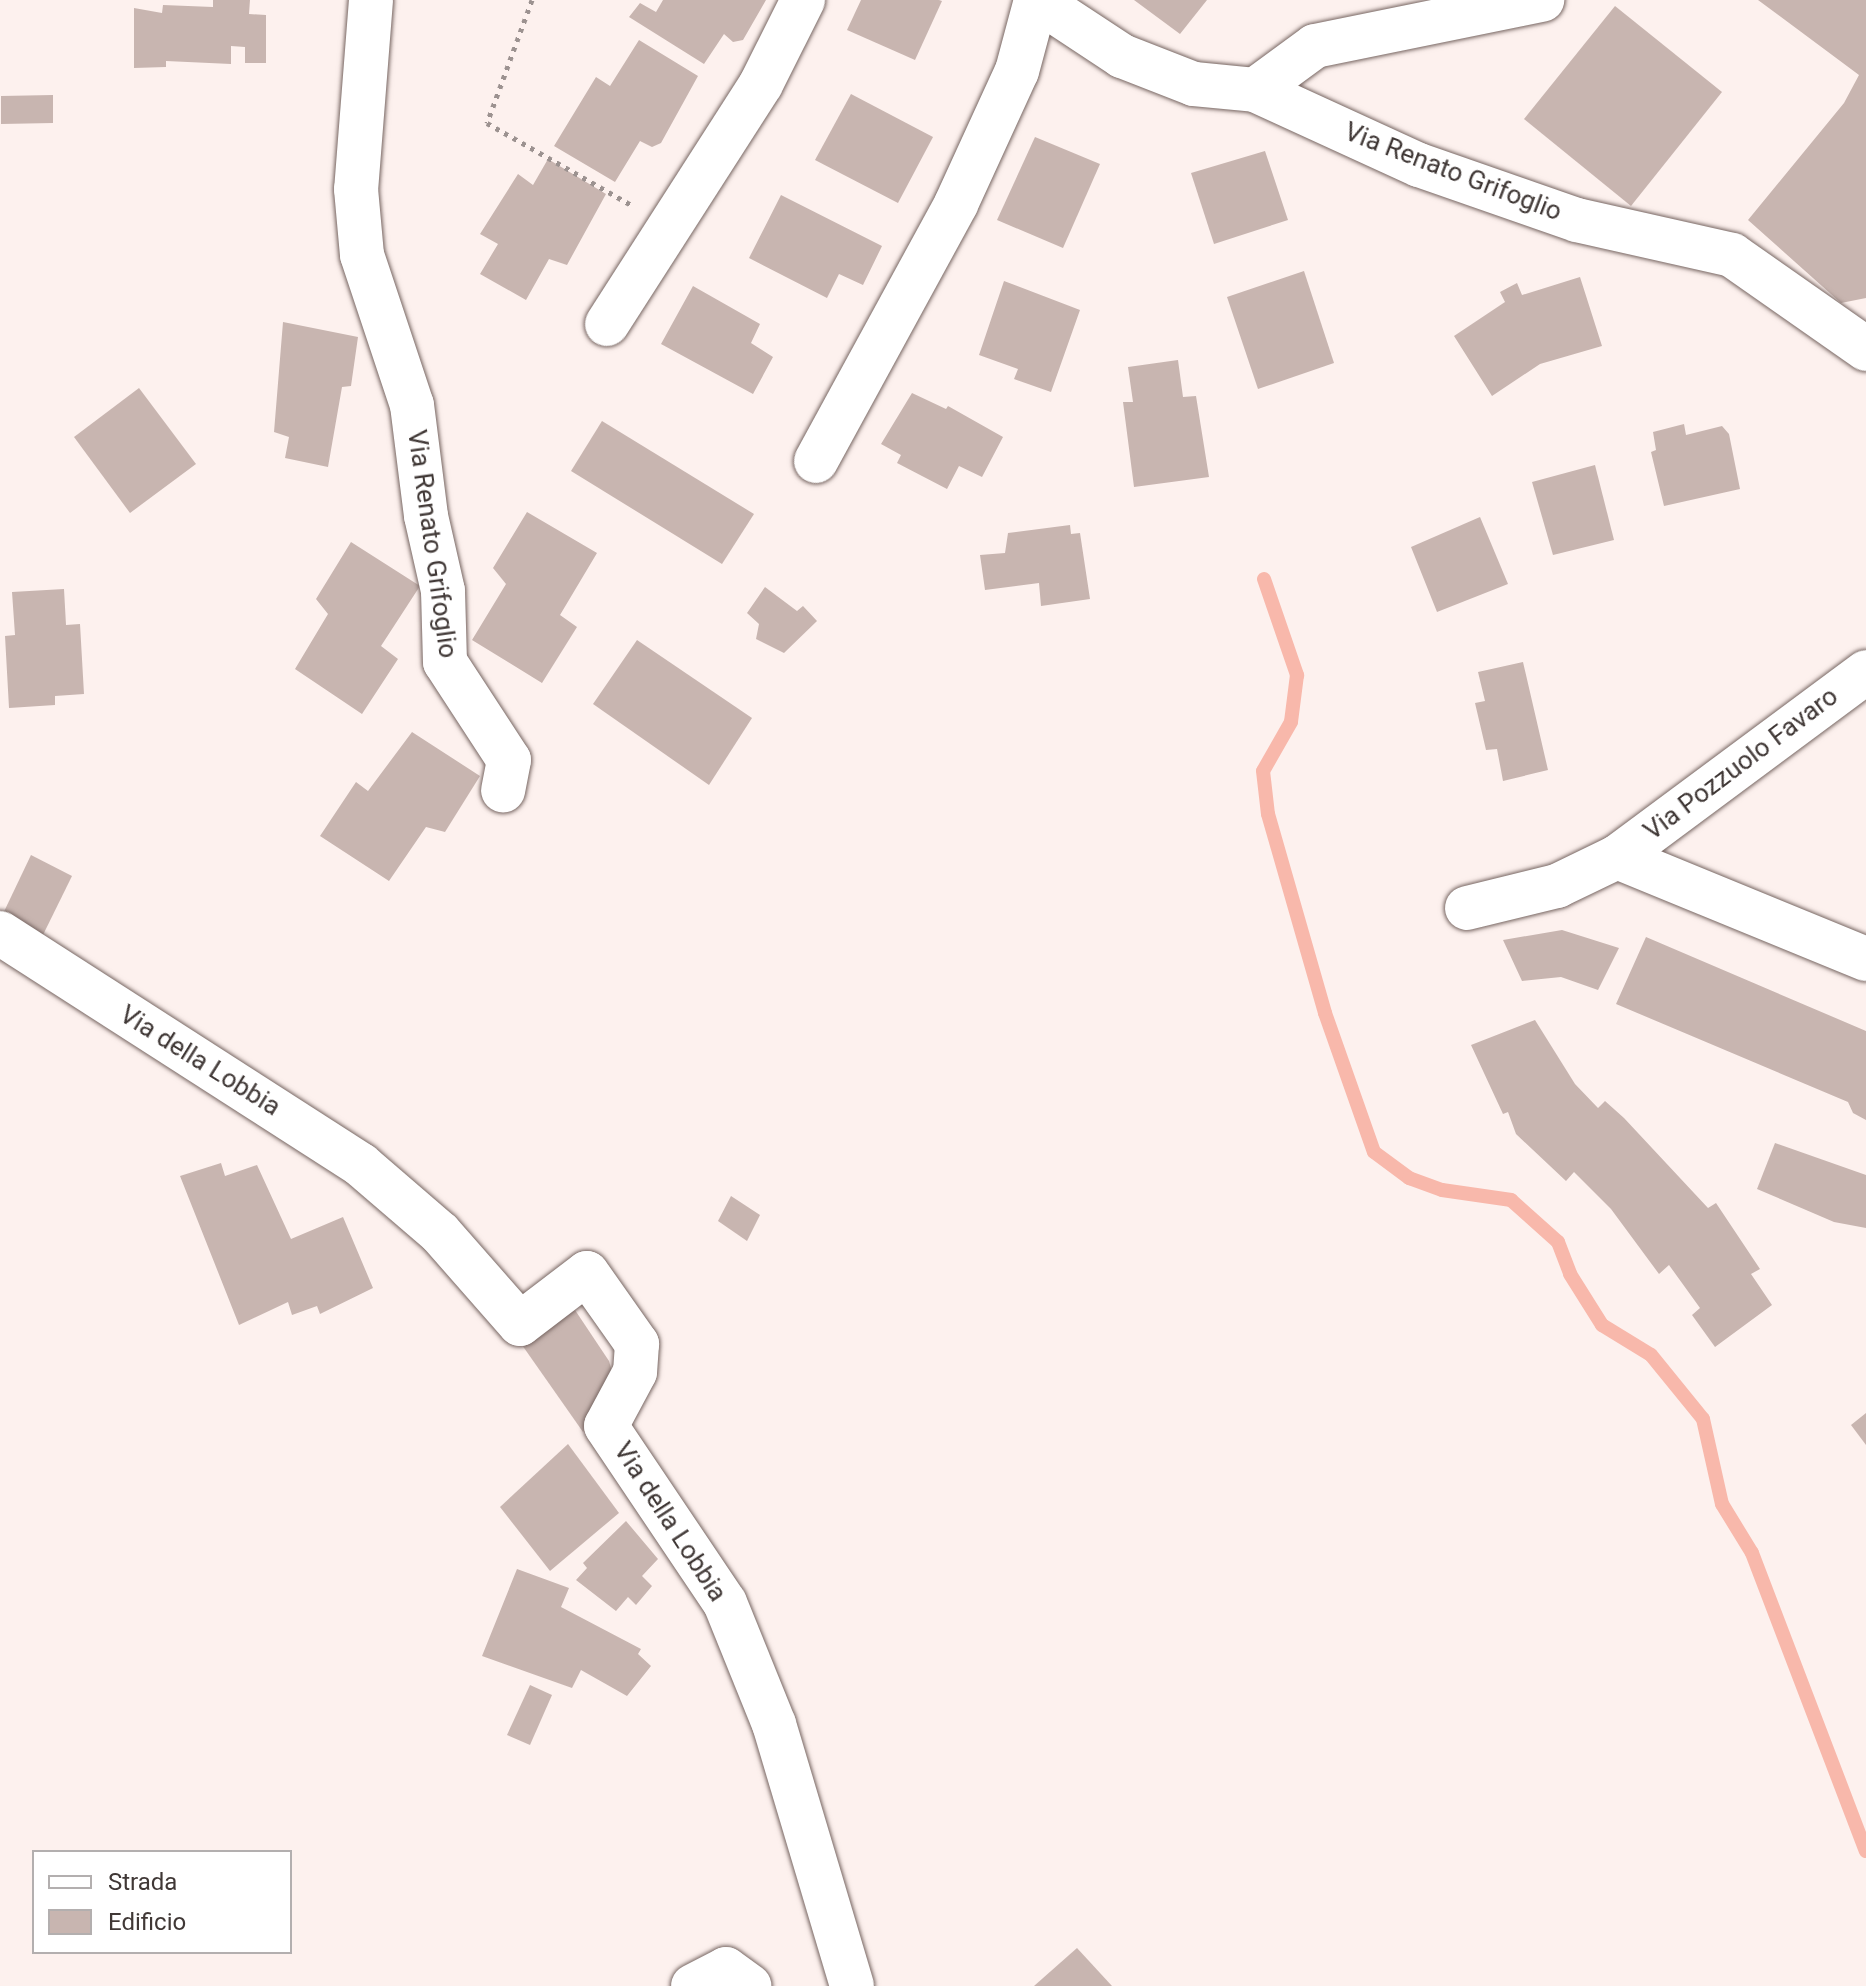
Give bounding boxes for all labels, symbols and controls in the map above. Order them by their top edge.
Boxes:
street label: Via Renato Grifoglio [1340,116,1566,228]
street label: Via Renato Grifoglio [401,428,463,660]
street label: Via Pozzuolo Favaro [1638,681,1844,847]
street label: Via della Lobbia [114,999,286,1123]
street label: Via della Lobbia [607,1436,733,1608]
legend [32,1850,292,1954]
text: Strada [108,1868,177,1896]
text: Edificio [108,1908,186,1936]

